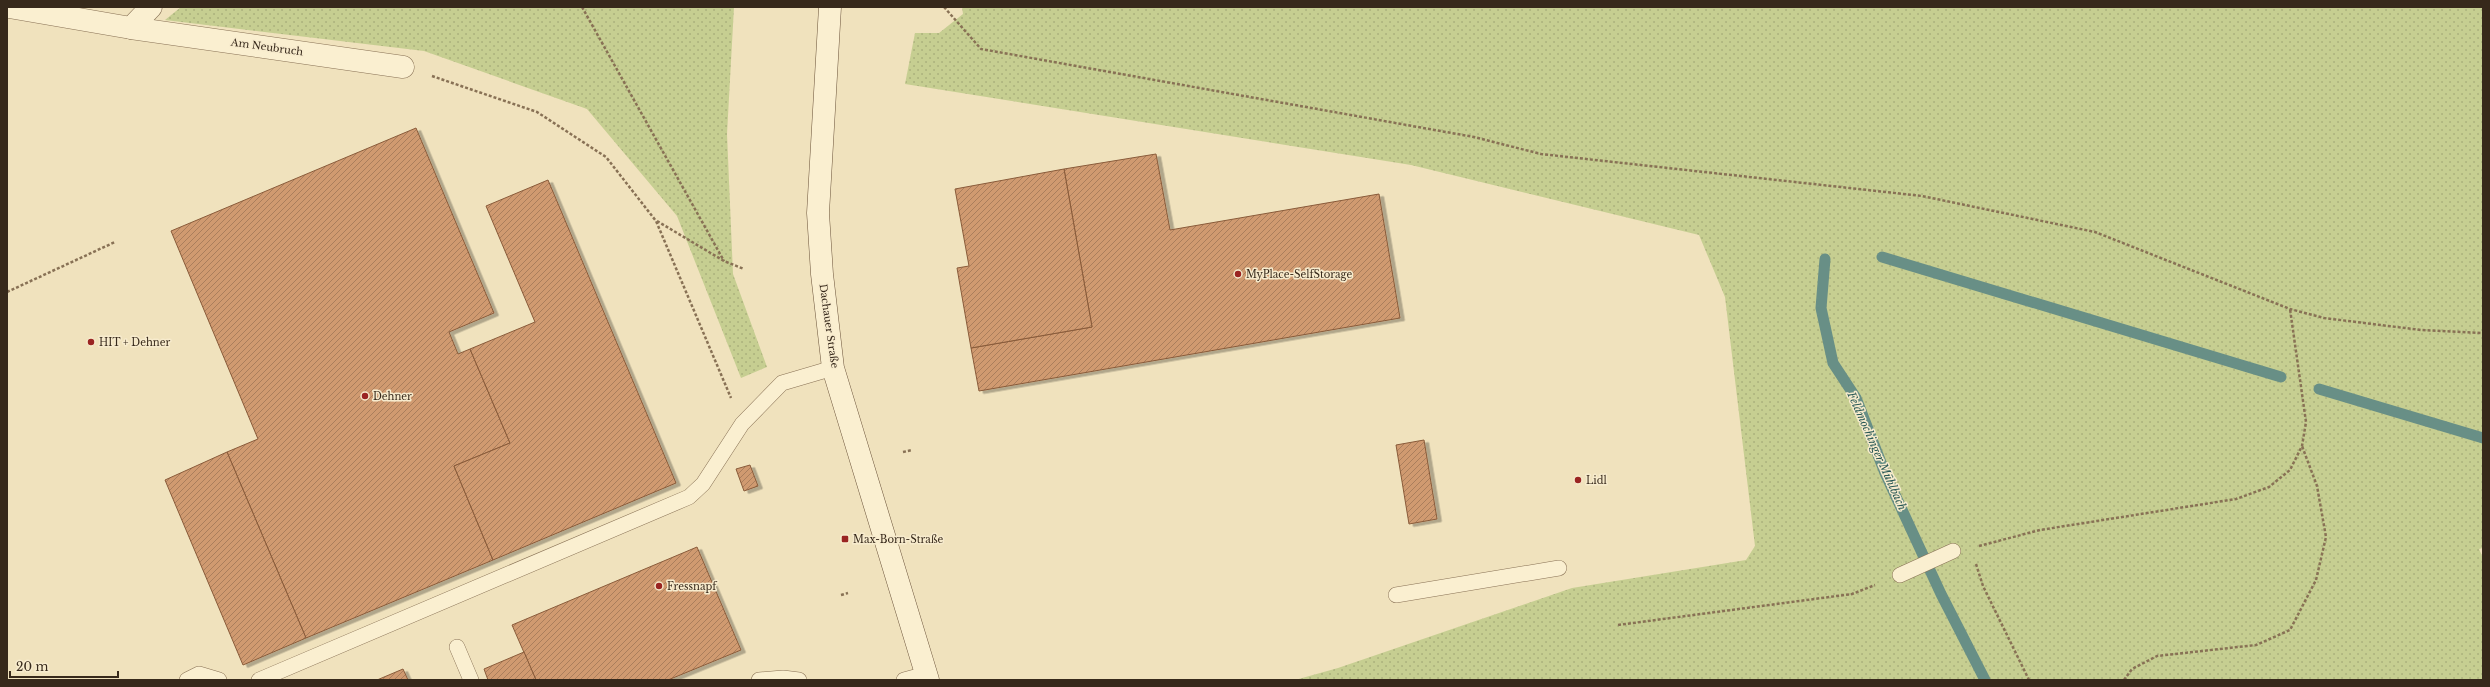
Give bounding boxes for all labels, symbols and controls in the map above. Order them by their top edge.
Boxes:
street label: Am Neubruch [229,35,304,59]
place label: MyPlace-SelfStorage [1246,268,1353,281]
marker: MyPlace-SelfStorage [1233,269,1243,279]
street label: Dachauer Straße [817,283,841,369]
place label: HIT + Dehner [99,336,170,349]
marker: HIT + Dehner [86,337,96,347]
water label: Feldmochinger Mühlbach [1844,389,1910,512]
place label: Dehner [373,390,412,403]
marker: Dehner [360,391,370,401]
place label: Lidl [1586,474,1607,487]
marker: Lidl [1573,475,1583,485]
place label: Max-Born-Straße [853,533,944,546]
marker: Max-Born-Straße [840,534,850,544]
place label: Fressnapf [667,580,718,593]
marker: Fressnapf [654,581,664,591]
scale bar [10,653,118,679]
text: 20 m [16,659,48,674]

